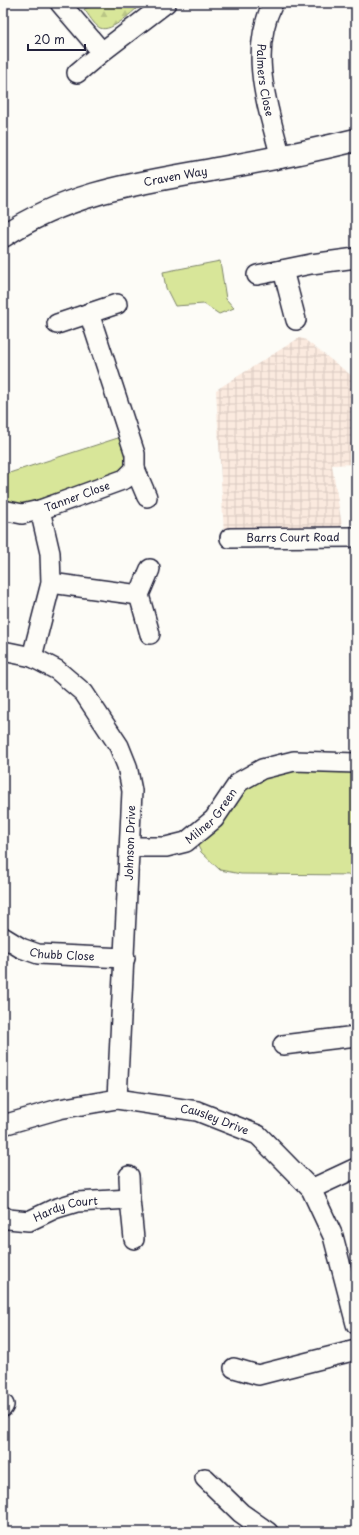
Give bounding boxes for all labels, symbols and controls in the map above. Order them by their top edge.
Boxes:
scale bar [28,26,85,52]
text: 20 m [34,30,65,48]
street label: Palmers Close [253,43,279,118]
street label: Craven Way [142,162,209,190]
street label: Tanner Close [42,476,112,516]
street label: Barrs Court Road [246,528,340,546]
street label: Milner Green [181,784,241,848]
street label: Johnson Drive [120,805,139,881]
street label: Chubb Close [27,943,95,965]
street label: Causley Drive [179,1100,252,1139]
street label: Hardy Court [30,1192,99,1226]

